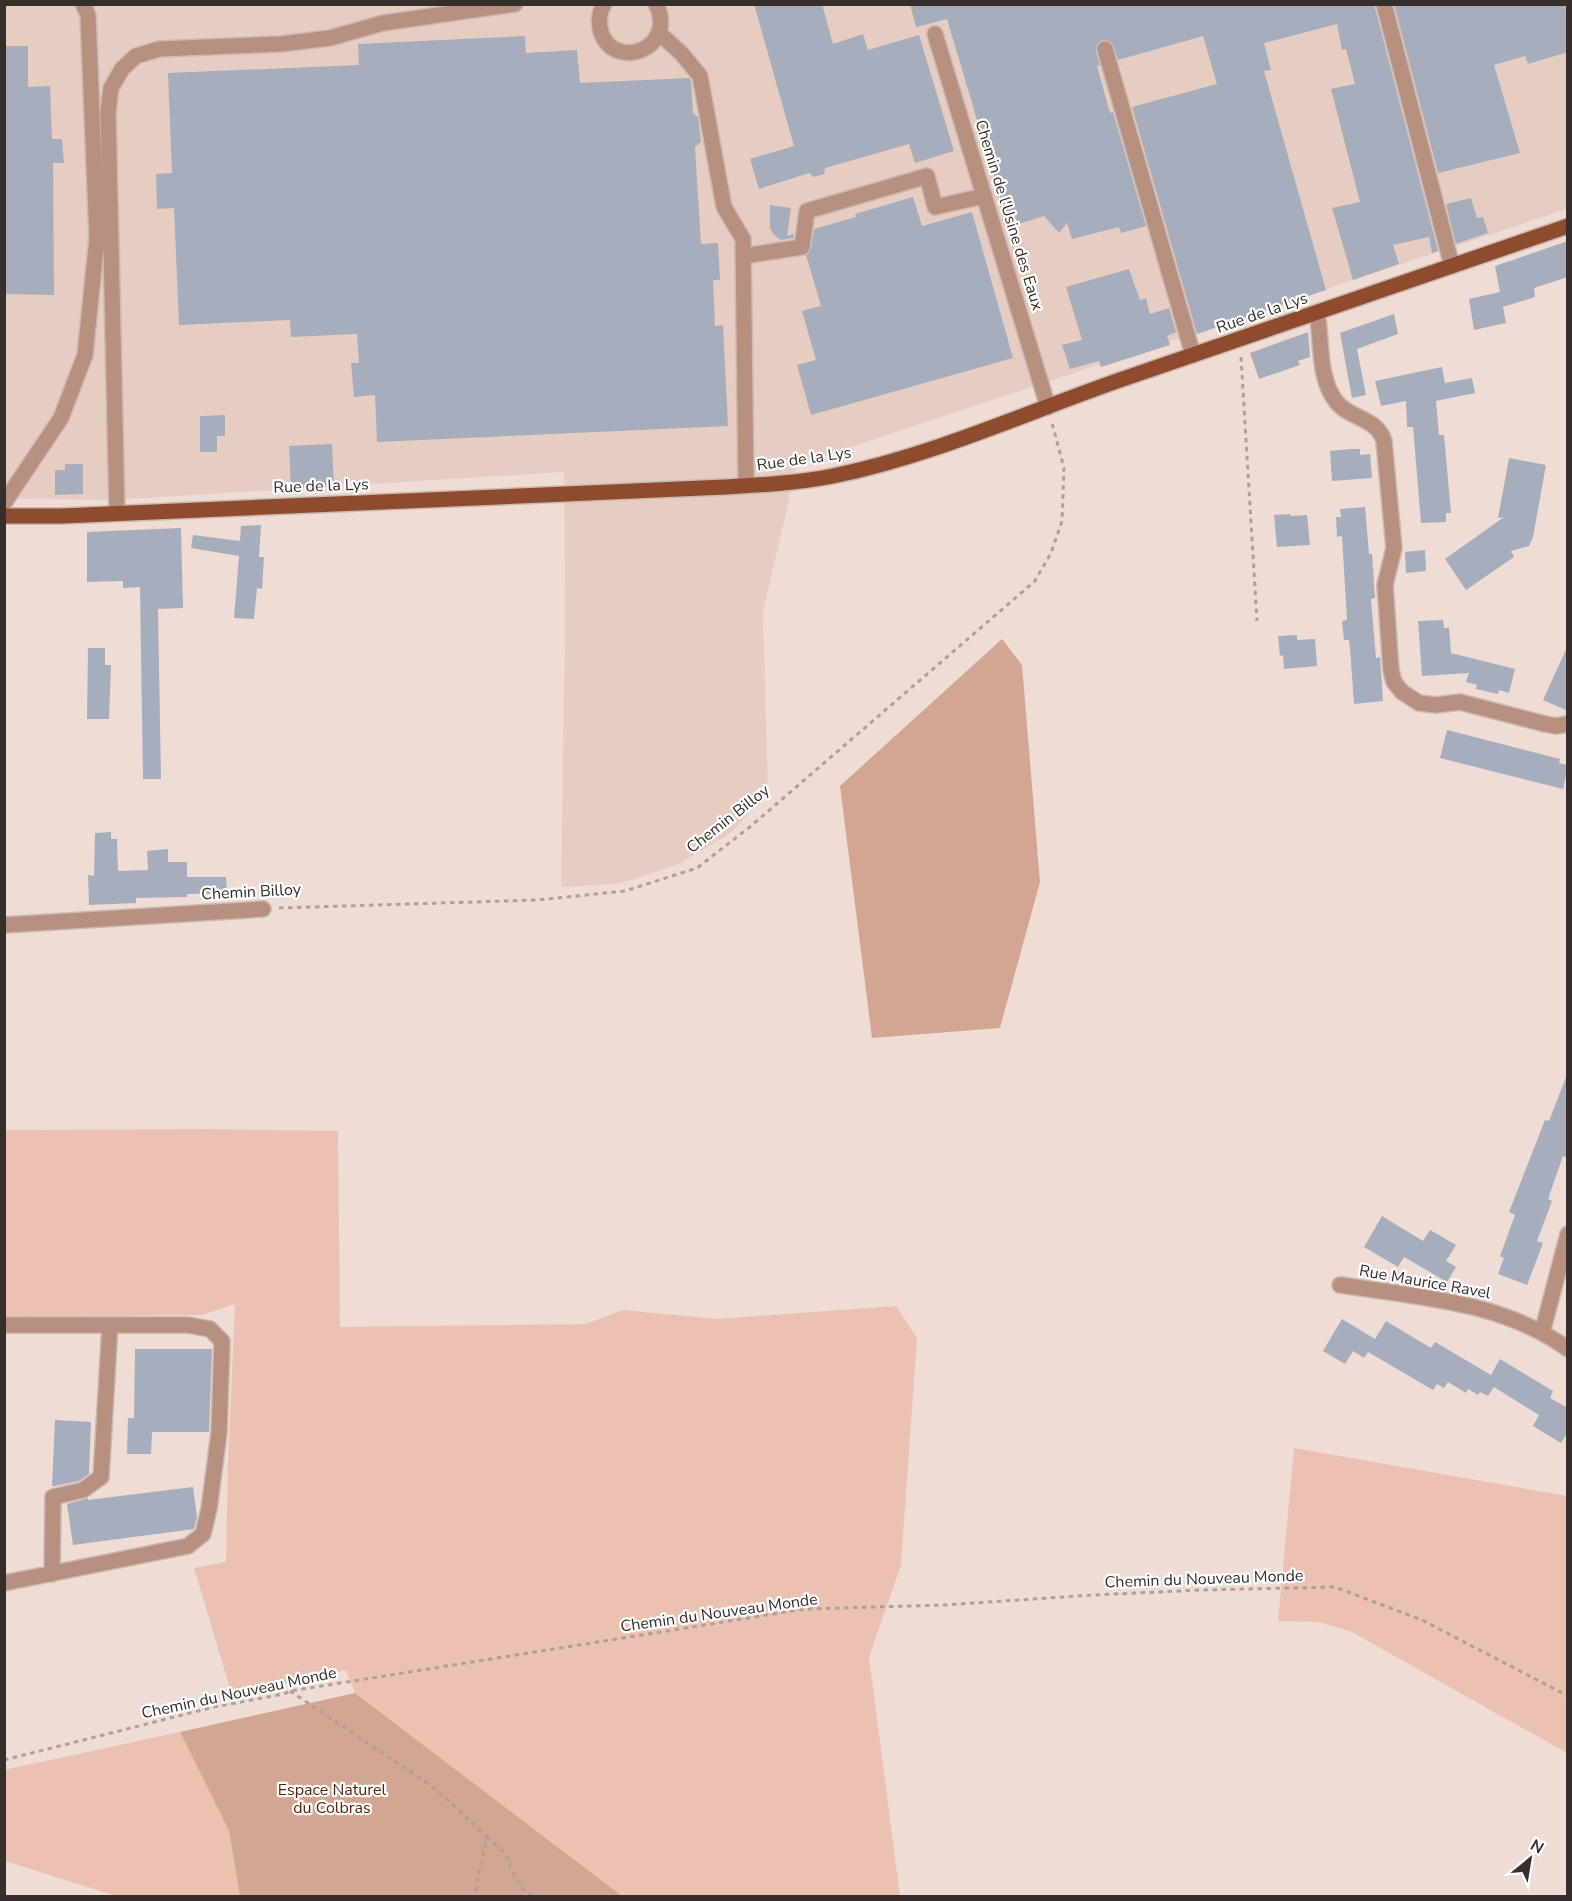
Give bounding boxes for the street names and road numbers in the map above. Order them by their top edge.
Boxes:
street label: Chemin de l'Usine des Eaux [970,117,1049,314]
street label: Rue de la Lys [1213,287,1311,339]
street label: Rue de la Lys [755,441,853,477]
street label: Rue de la Lys [273,473,369,499]
street label: Chemin Billoy [682,779,775,858]
street label: Chemin Billoy [201,878,302,906]
street label: Rue Maurice Ravel [1358,1260,1493,1304]
street label: Chemin du Nouveau Monde [1104,1565,1304,1593]
street label: Chemin du Nouveau Monde [619,1588,819,1638]
street label: Chemin du Nouveau Monde [139,1662,339,1724]

